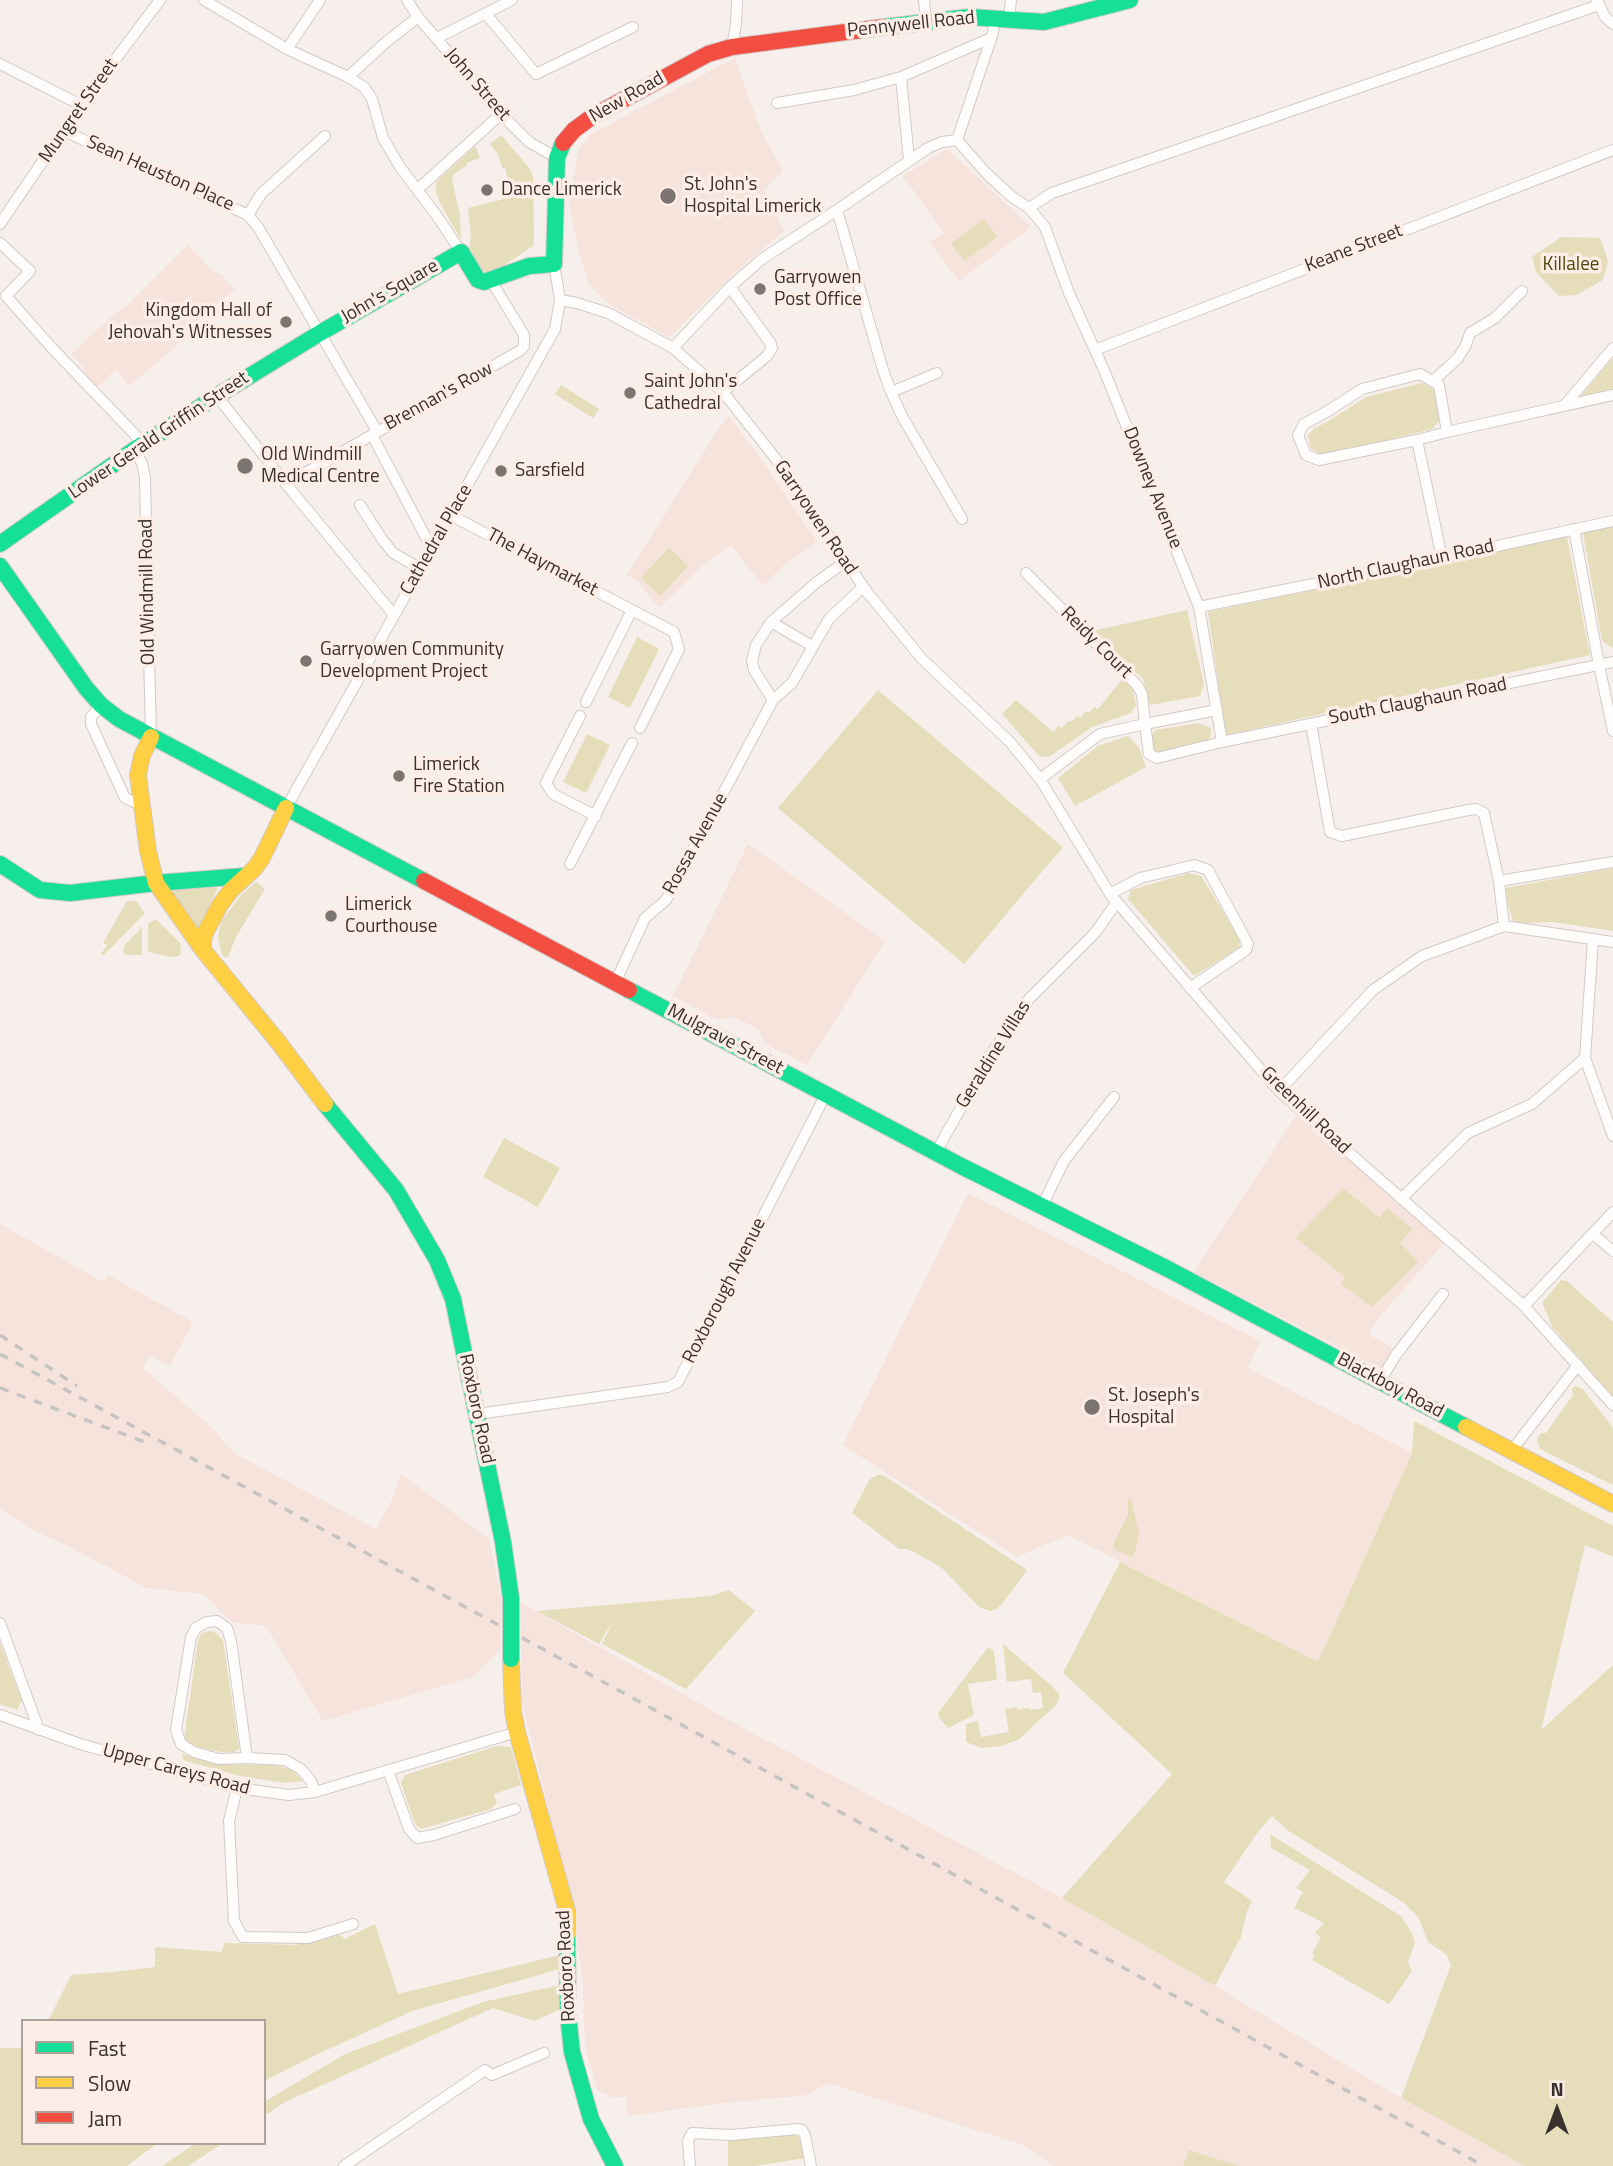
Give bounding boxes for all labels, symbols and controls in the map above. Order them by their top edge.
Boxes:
street label: Pennywell Road [846,7,976,43]
street label: John Street [439,44,515,126]
street label: Mungret Street [35,55,123,167]
street label: New Road [586,68,668,128]
street label: Sean Heuston Place [83,131,237,217]
place label: St. John's Hospital Limerick [684,174,821,218]
place label: Dance Limerick [501,179,622,201]
marker: Dance Limerick [479,182,495,198]
marker: St. John's Hospital Limerick [658,186,678,206]
street label: Keane Street [1302,220,1406,278]
park label: Killalee [1543,254,1599,276]
street label: John's Square [337,255,443,329]
place label: Garryowen Post Office [774,267,862,311]
marker: Garryowen Post Office [752,281,768,297]
place label: Kingdom Hall of Jehovah's Witnesses [108,300,272,344]
marker: Kingdom Hall of Jehovah's Witnesses [278,314,294,330]
street label: Brennan's Row [381,358,497,436]
street label: Lower Gerald Griffin Street [65,367,253,505]
place label: Saint John's Cathedral [644,371,737,415]
marker: Saint John's Cathedral [622,385,638,401]
street label: Downey Avenue [1117,424,1187,552]
place label: Old Windmill Medical Centre [261,444,380,488]
marker: Old Windmill Medical Centre [235,456,255,476]
street label: Garryowen Road [768,457,862,579]
place label: Sarsfield [515,460,585,482]
marker: Sarsfield [493,463,509,479]
street label: Cathedral Place [396,481,478,599]
street label: Old Windmill Road [135,519,161,665]
street label: The Haymarket [483,524,601,602]
street label: North Claughaun Road [1316,535,1496,595]
street label: Reidy Court [1055,602,1137,684]
place label: Garryowen Community Development Project [320,639,504,683]
marker: Garryowen Community Development Project [298,653,314,669]
street label: South Claughaun Road [1327,674,1509,730]
place label: Limerick Fire Station [413,754,505,798]
marker: Limerick Fire Station [391,768,407,784]
street label: Rossa Avenue [659,789,733,899]
place label: Limerick Courthouse [345,894,437,938]
marker: Limerick Courthouse [323,908,339,924]
street label: Geraldine Villas [952,997,1036,1113]
street label: Mulgrave Street [663,1000,787,1080]
street label: Greenhill Road [1255,1063,1355,1159]
street label: Roxborough Avenue [679,1215,771,1367]
street label: Blackboy Road [1333,1348,1447,1424]
street label: Roxboro Road [453,1352,499,1466]
place label: St. Joseph's Hospital [1108,1385,1200,1429]
marker: St. Joseph's Hospital [1082,1397,1102,1417]
street label: Upper Careys Road [100,1739,252,1801]
street label: Roxboro Road [553,1910,581,2022]
legend [21,2019,266,2145]
text: Fast [88,2032,126,2064]
text: Slow [88,2067,131,2099]
text: N [1550,2074,1564,2103]
north arrow [1522,2075,1592,2145]
text: Jam [88,2102,122,2134]

